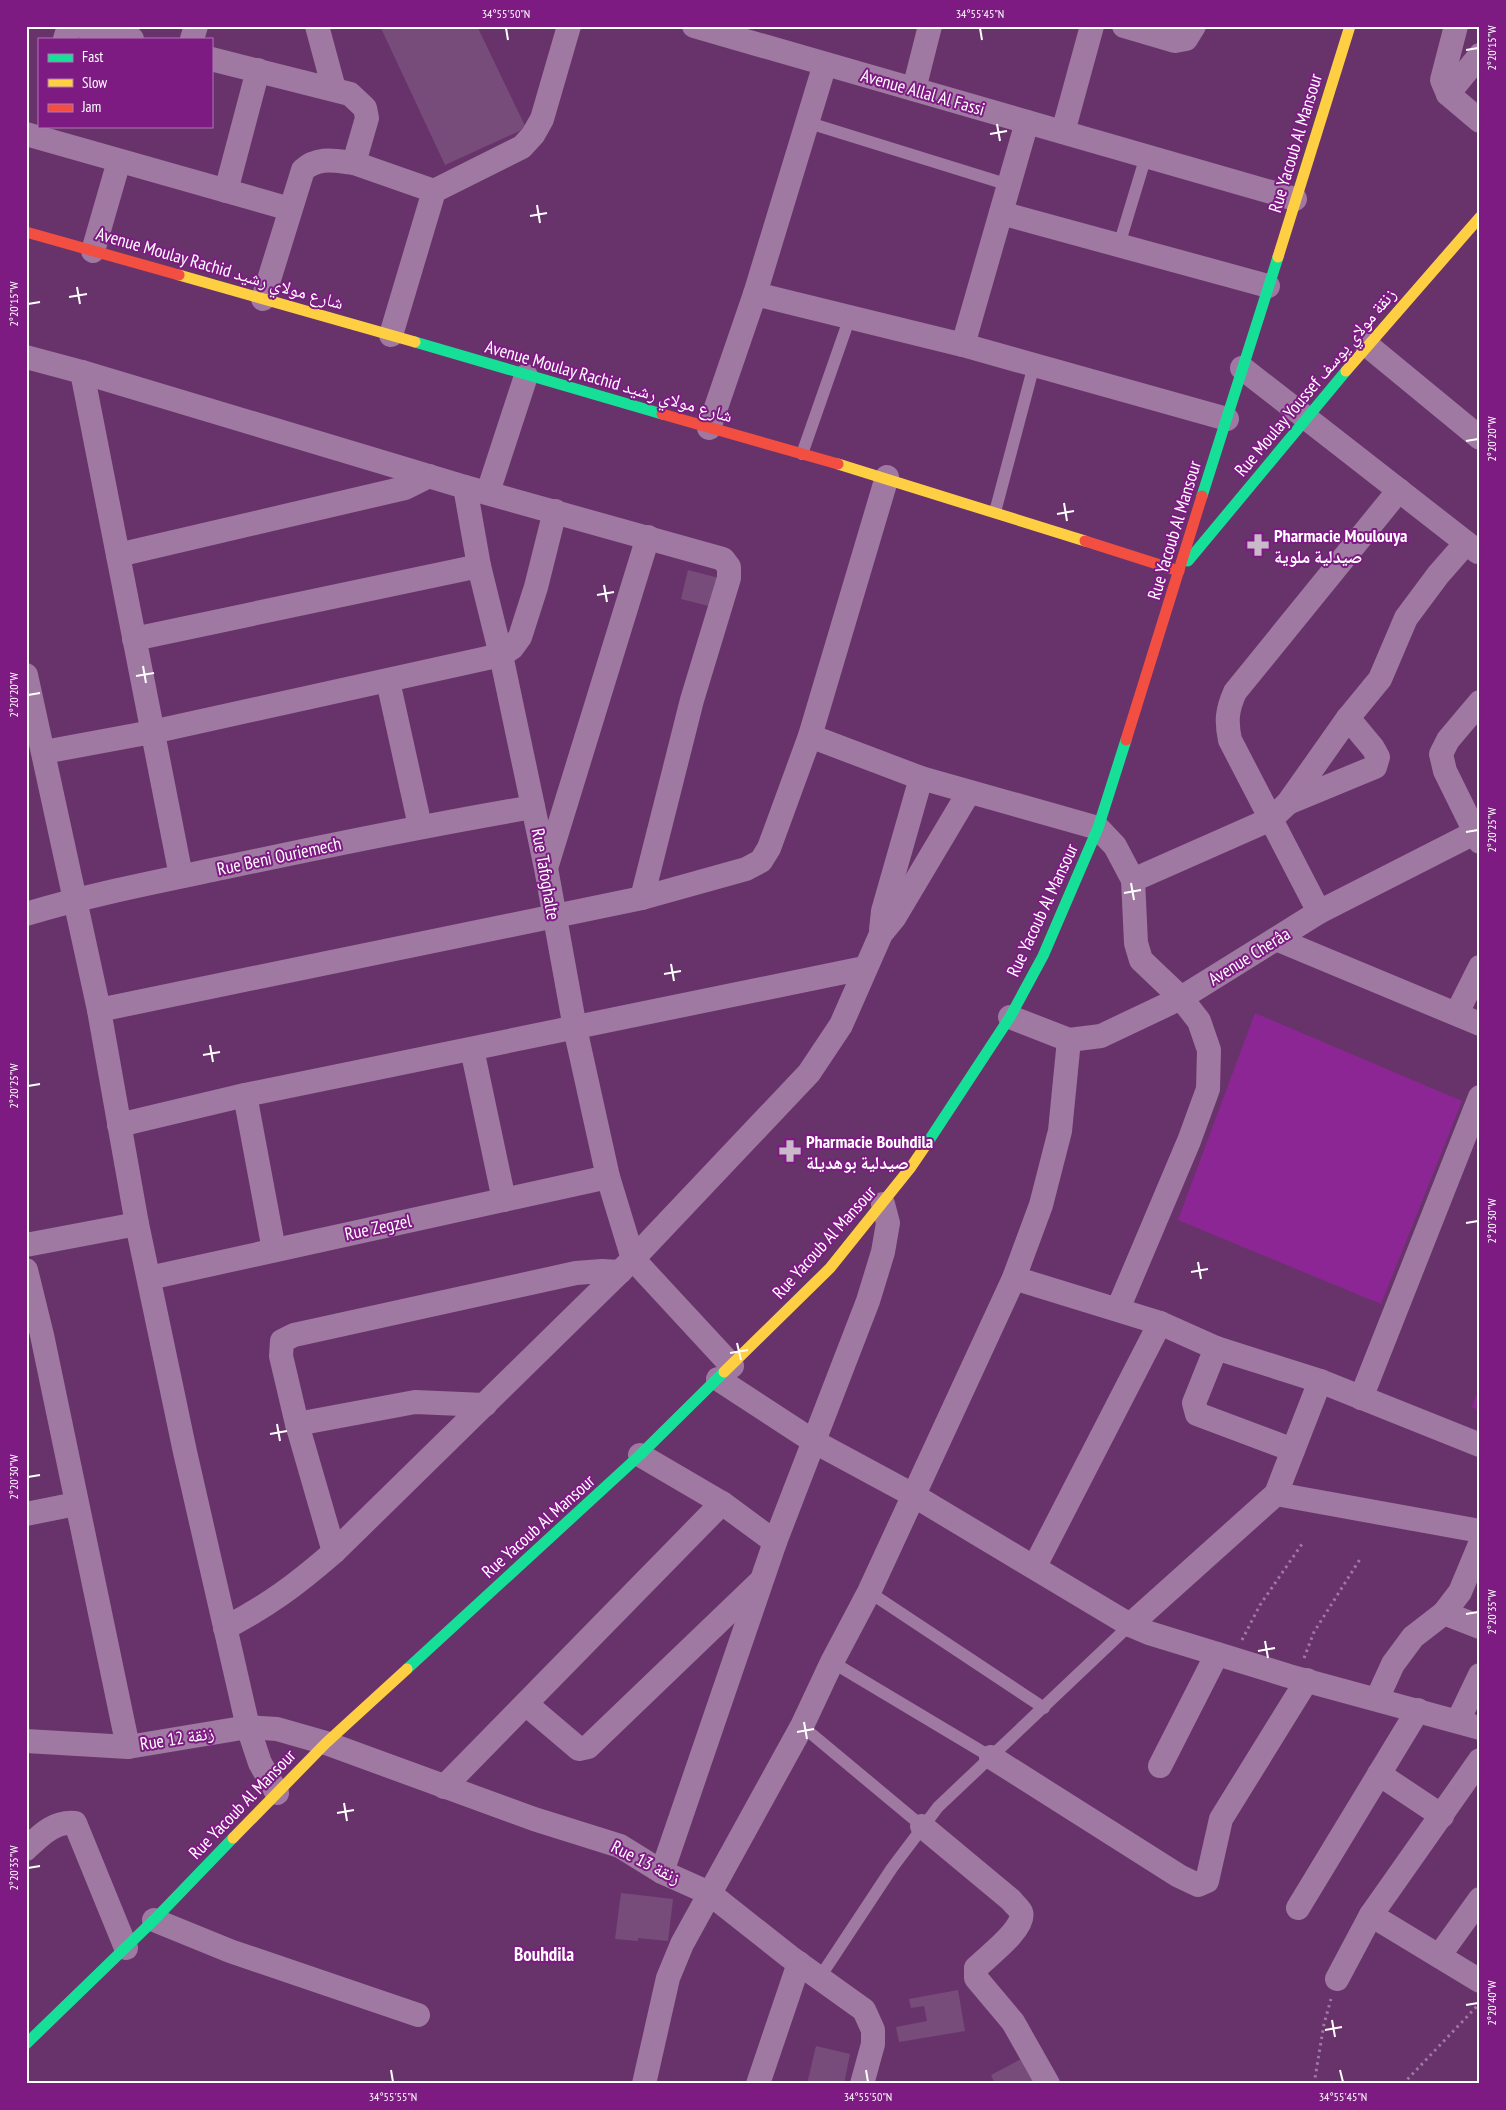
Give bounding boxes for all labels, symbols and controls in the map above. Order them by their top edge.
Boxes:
text: 34°55'50"N [482,6,530,21]
text: 34°55'45"N [956,6,1004,21]
text: 2°20'15"W [1484,25,1499,71]
legend [38,38,212,128]
text: Fast [82,47,103,66]
street label: Avenue Allal Al Fassi [858,63,988,121]
street label: Rue Yacoub Al Mansour [1263,71,1327,215]
text: Slow [82,73,107,92]
text: Jam [81,97,101,116]
street label: Avenue Moulay Rachid شارع مولاي رشيد [93,222,346,318]
text: 2°20'15"W [6,281,21,327]
street label: Rue Moulay Youssef زنقة مولاي يوسف [1229,283,1403,483]
street label: Avenue Moulay Rachid شارع مولاي رشيد [482,335,735,431]
text: 2°20'20"W [1484,416,1499,462]
street label: Rue Yacoub Al Mansour [1142,458,1206,602]
place label: Pharmacie Moulouya صيدلية ملوية [1274,524,1408,568]
pharmacy icon: Pharmacie Moulouya صيدلية ملوية [1245,532,1271,558]
text: 2°20'20"W [6,672,21,718]
text: 2°20'25"W [1484,807,1499,853]
street label: Rue Tafoghalte [527,826,565,922]
street label: Rue Beni Ouriemech [215,832,343,880]
street label: Rue Yacoub Al Mansour [1001,840,1083,980]
street label: Avenue Cherâa [1204,922,1294,990]
text: 2°20'25"W [6,1063,21,1109]
place label: Pharmacie Bouhdila صيدلية بوهديلة [806,1130,933,1174]
pharmacy icon: Pharmacie Bouhdila صيدلية بوهديلة [777,1138,803,1164]
street label: Rue Yacoub Al Mansour [767,1181,881,1303]
text: 2°20'30"W [1484,1198,1499,1244]
street label: Rue Zegzel [343,1209,414,1245]
text: 2°20'30"W [6,1454,21,1500]
street label: Rue Yacoub Al Mansour [477,1469,599,1583]
text: 2°20'35"W [1484,1589,1499,1635]
street label: Rue 12 زنقة [138,1721,216,1755]
street label: Rue Yacoub Al Mansour [184,1744,300,1864]
street label: Rue 13 زنقة [607,1835,685,1889]
text: 2°20'35"W [6,1845,21,1891]
district label: Bouhdila [514,1942,574,1966]
text: 2°20'40"W [1484,1980,1499,2026]
text: 34°55'55"N [369,2089,417,2104]
text: 34°55'50"N [844,2089,892,2104]
text: 34°55'45"N [1319,2089,1367,2104]

